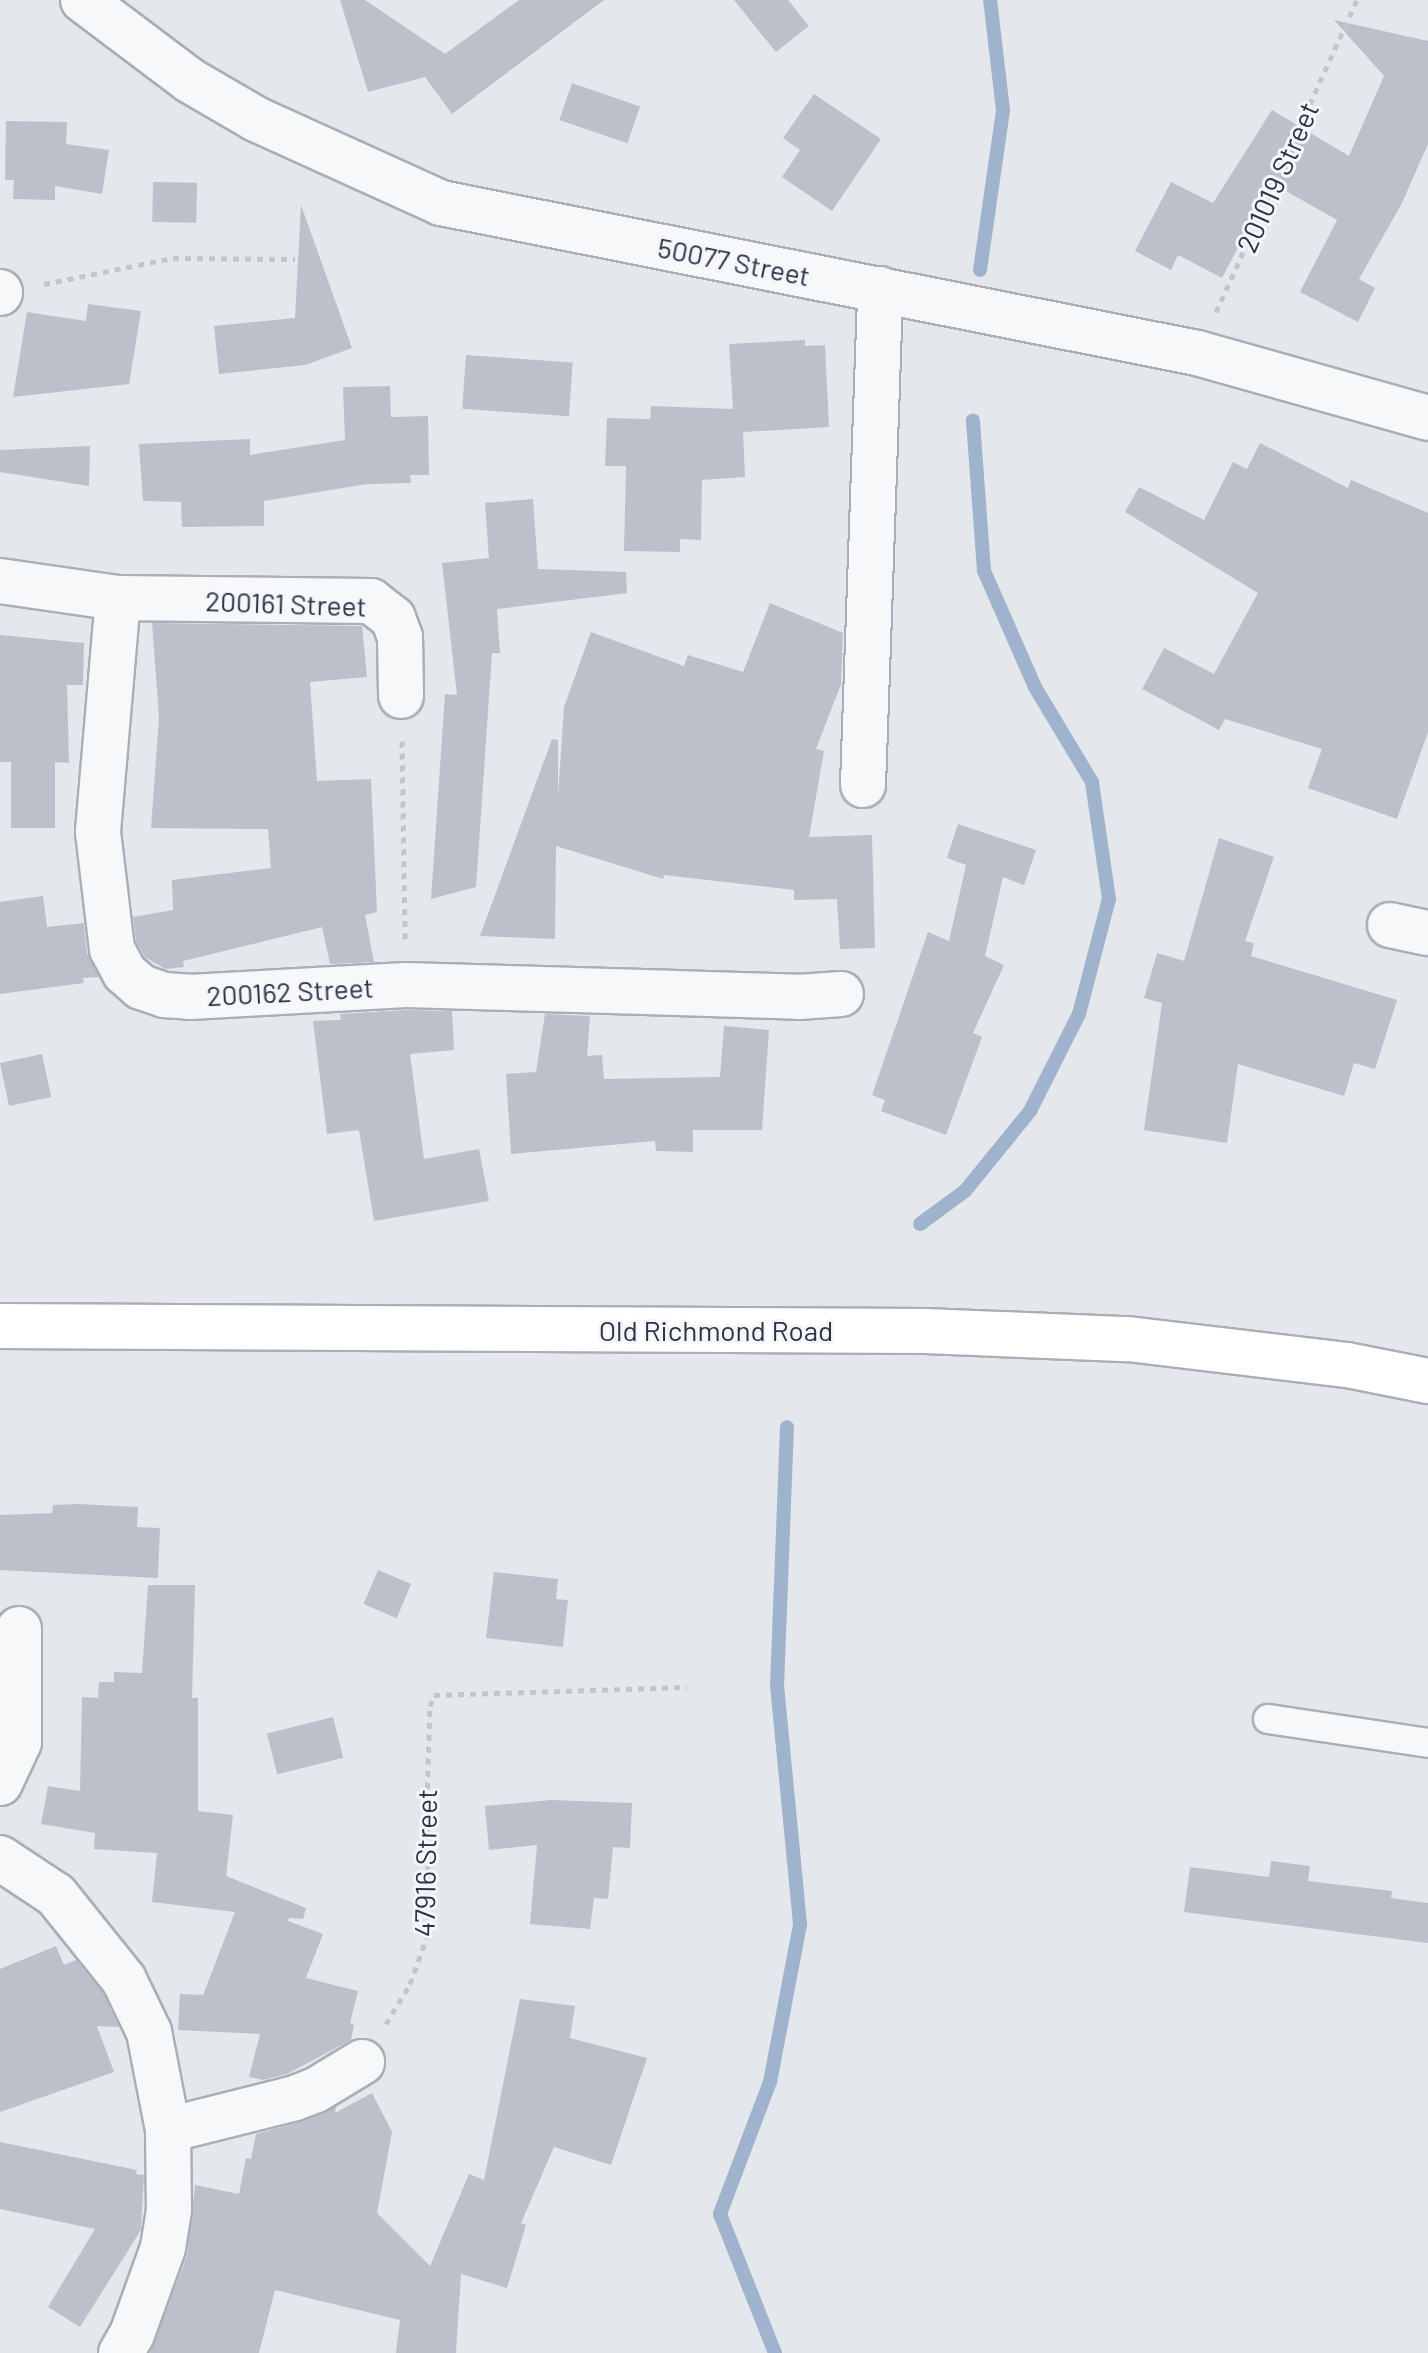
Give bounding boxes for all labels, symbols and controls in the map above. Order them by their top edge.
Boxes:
street label: 201019 Street [1229,96,1325,258]
street label: 50077 Street [655,230,813,292]
street label: 200161 Street [205,583,367,623]
street label: 200162 Street [206,970,374,1012]
street label: Old Richmond Road [599,1313,833,1347]
street label: 47916 Street [407,1789,443,1937]

